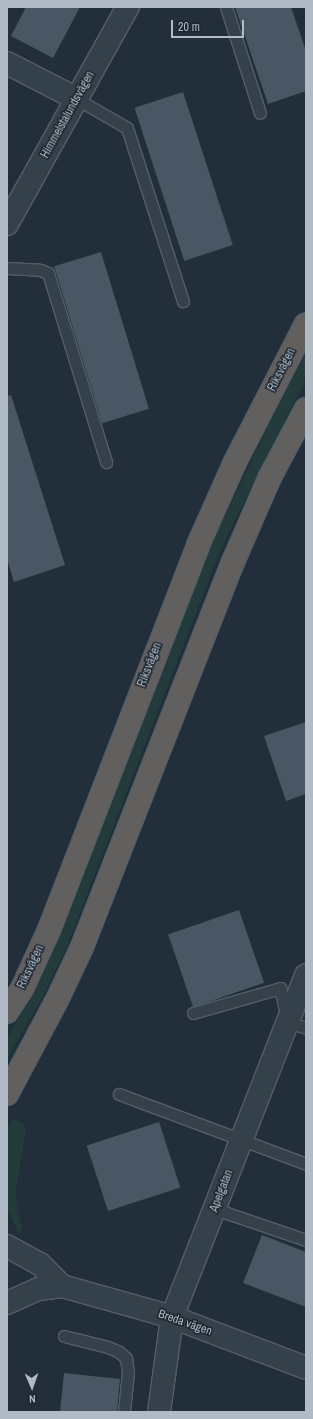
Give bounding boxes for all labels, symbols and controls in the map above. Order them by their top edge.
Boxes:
scale bar [173,12,246,38]
text: 20 m [178,19,200,35]
street label: Himmelstalundsvägen [38,69,98,161]
street label: Riksvägen [265,346,299,394]
street label: Riksvägen [135,641,165,689]
street label: Riksvägen [15,943,47,991]
street label: Apelgatan [207,1168,237,1214]
street label: Breda vägen [156,1307,214,1339]
north arrow [12,1367,52,1407]
text: N [29,1392,36,1406]

